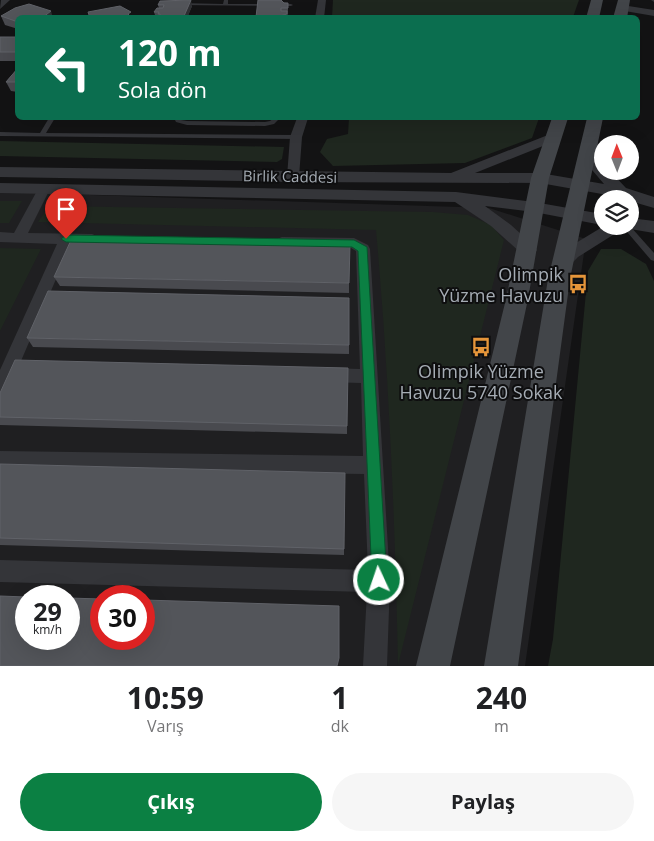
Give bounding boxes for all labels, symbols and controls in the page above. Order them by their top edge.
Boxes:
text: 120 m [118,29,222,76]
icon: left [35,35,100,100]
text: Sola dön [118,74,207,104]
north arrow [594,135,639,180]
map controls [594,135,639,235]
street label: Birlik Caddesi [243,165,337,187]
pin [45,188,87,239]
button: layers [594,190,639,235]
icon: arrive [52,195,80,223]
place label: Olimpik Yüzme Havuzu [439,262,564,307]
bus stop icon: Olimpik Yüzme Havuzu [567,273,589,295]
bus stop icon: Olimpik Yüzme Havuzu 5740 Sokak [470,336,492,358]
place label: Olimpik Yüzme Havuzu 5740 Sokak [400,359,563,404]
position arrow [352,553,404,605]
speed limit sign: 30 [90,585,155,650]
text: 29 [33,594,62,628]
text: km/h [33,621,62,638]
text: 10:59 [127,677,204,718]
text: 1 [331,677,348,718]
text: 240 [476,677,527,718]
text: Varış [147,715,184,737]
text: dk [331,715,349,737]
text: m [494,715,509,737]
button: Çıkış [20,773,322,831]
button: Paylaş [332,773,634,831]

